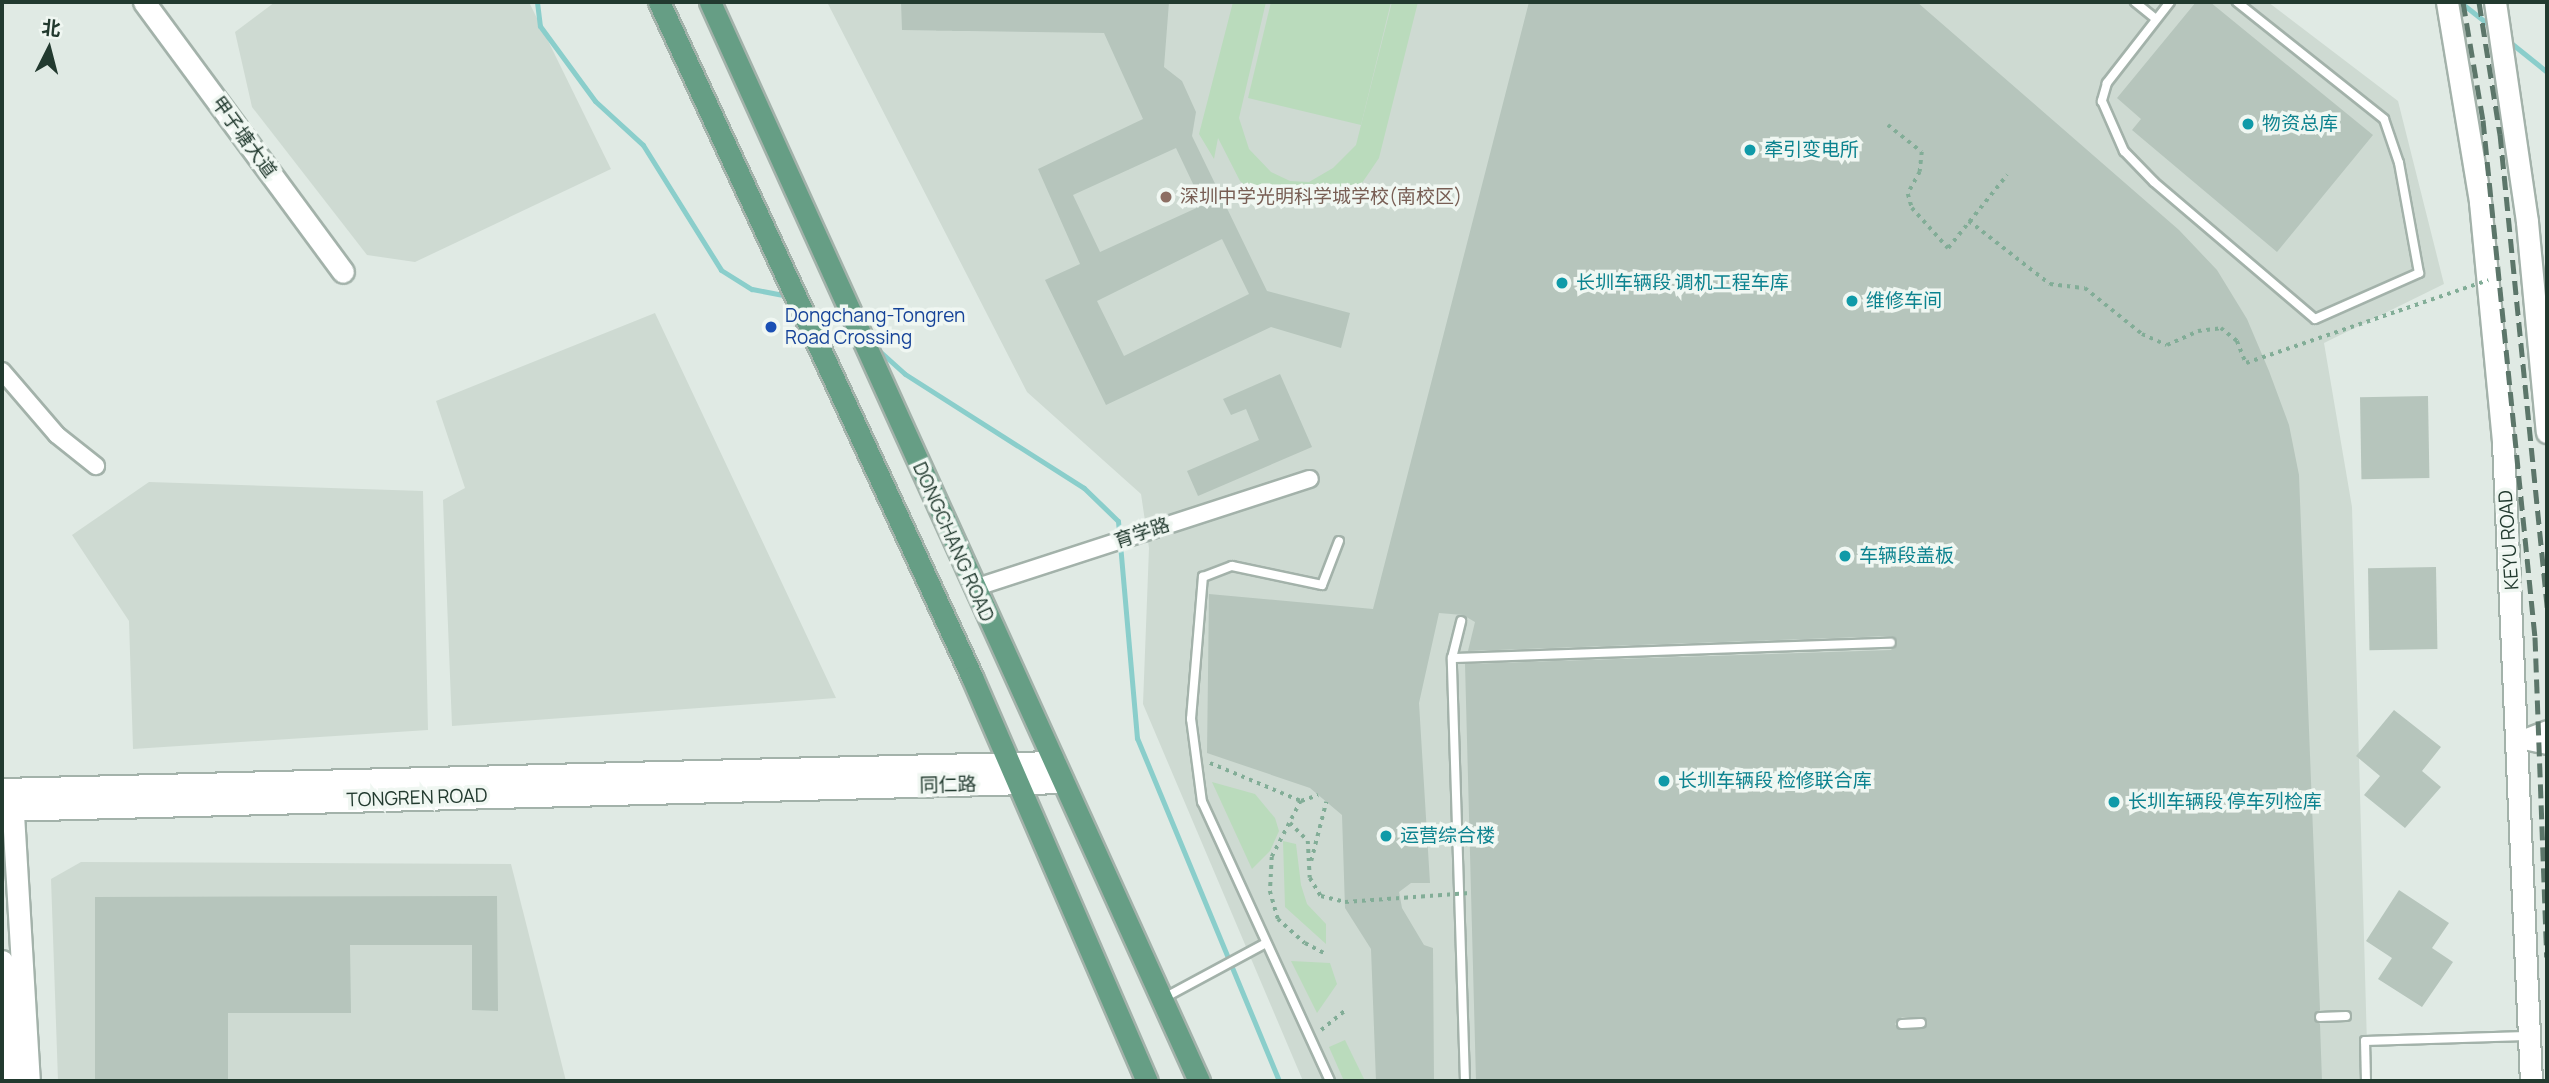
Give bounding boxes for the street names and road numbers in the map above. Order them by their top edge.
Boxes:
street label: 甲子塘大道 [207,92,281,182]
street label: DONGCHANG ROAD [908,459,998,625]
street label: KEYU ROAD [2494,489,2524,591]
street label: 育学路 [1111,513,1173,553]
street label: 同仁路 [919,773,977,797]
street label: TONGREN ROAD [346,784,488,812]

